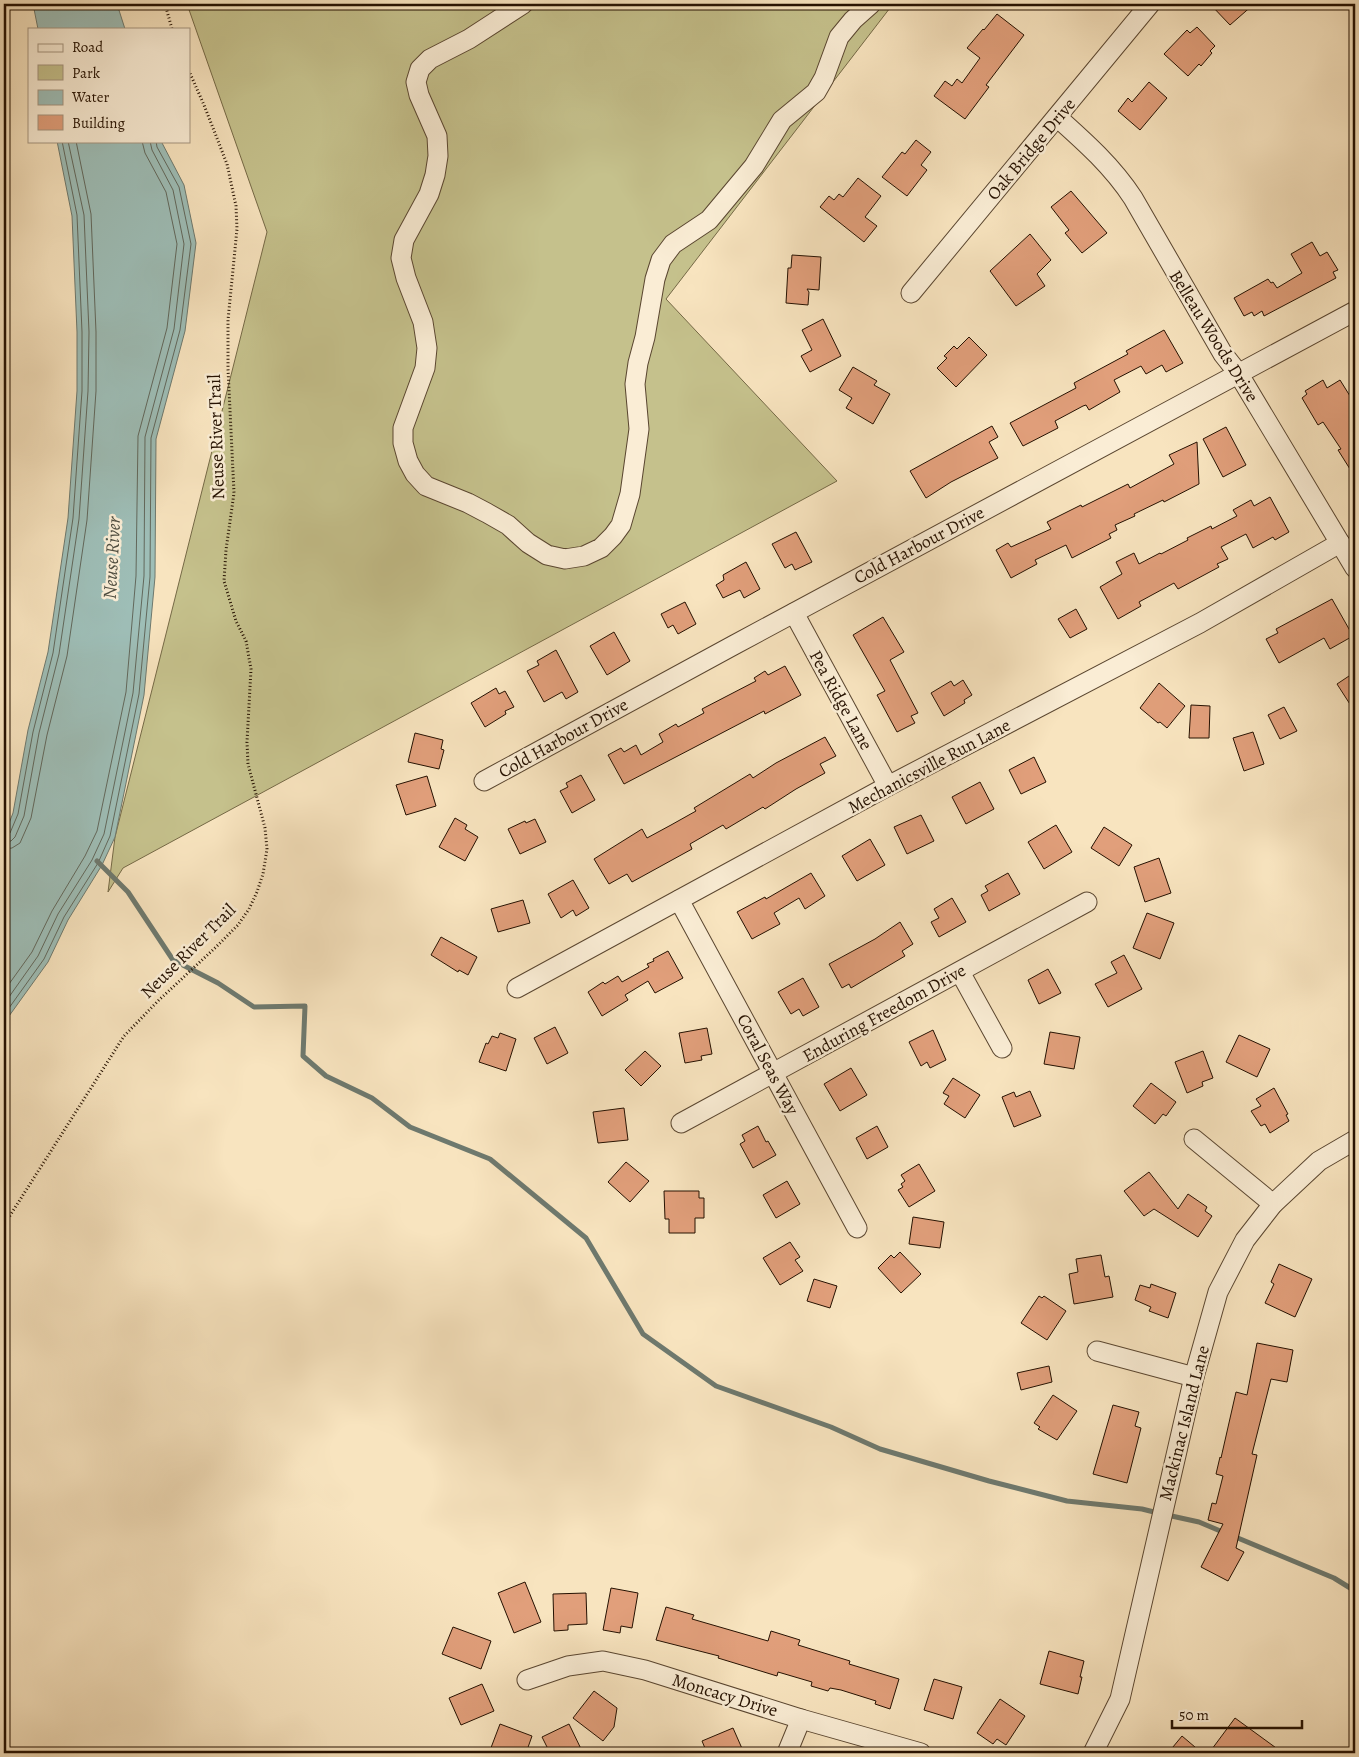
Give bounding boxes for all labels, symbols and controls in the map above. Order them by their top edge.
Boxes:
legend [28,28,190,142]
text: Road [72,37,104,57]
text: Park [72,63,101,83]
text: Water [71,87,109,107]
street label: Oak Bridge Drive [981,93,1081,205]
text: Building [72,113,125,133]
street label: Belleau Woods Drive [1164,265,1264,407]
street label: Neuse River Trail [202,373,230,500]
street label: Cold Harbour Drive [849,500,989,590]
water label: Neuse River [97,515,127,600]
street label: Pea Ridge Lane [804,646,878,754]
street label: Cold Harbour Drive [494,692,632,784]
street label: Mechanicsville Run Lane [843,713,1015,819]
street label: Neuse River Trail [135,898,241,1004]
street label: Enduring Freedom Drive [798,958,970,1068]
street label: Coral Seas Way [731,1009,805,1119]
street label: Mackinac Island Lane [1153,1343,1215,1503]
street label: Moncacy Drive [669,1668,781,1722]
scale bar [1172,1697,1302,1729]
text: 50 m [1179,1705,1209,1725]

